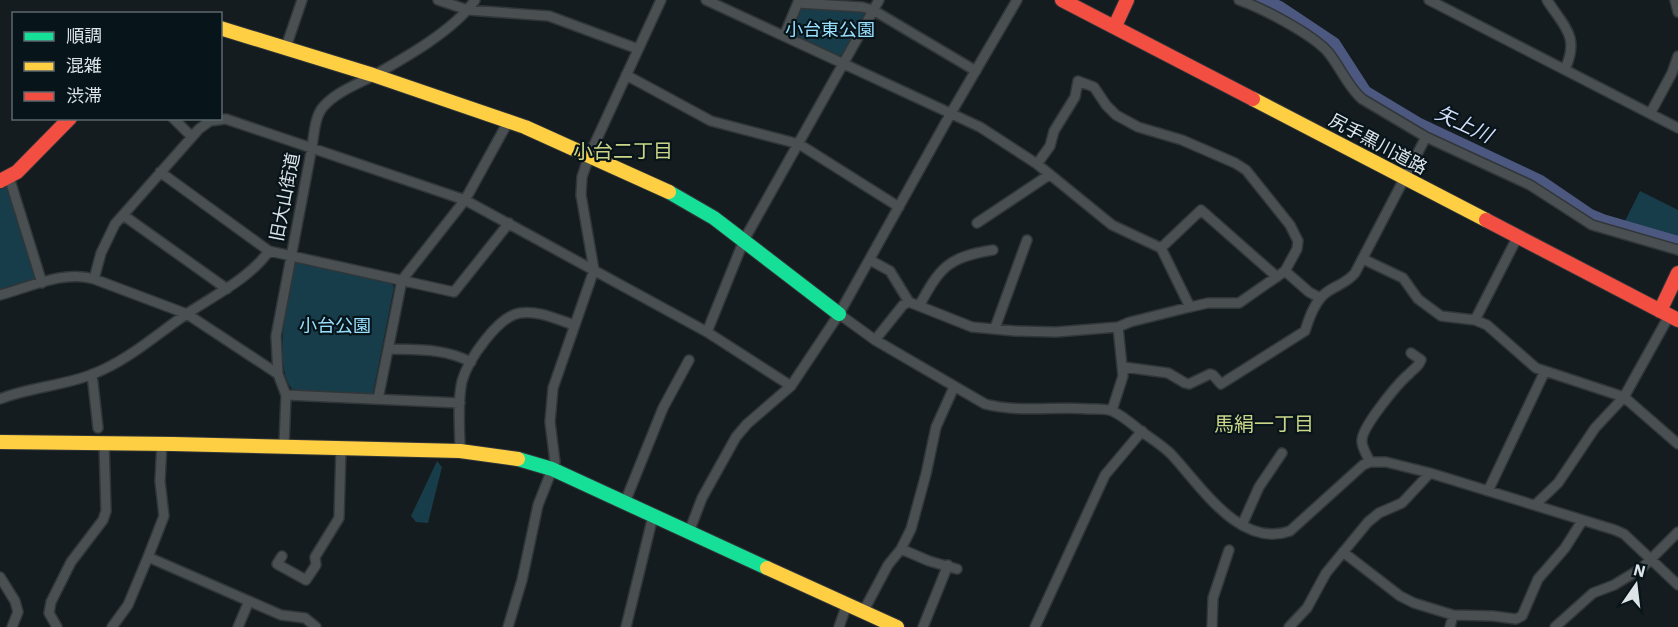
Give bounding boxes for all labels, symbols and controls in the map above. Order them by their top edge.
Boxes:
legend [12,12,222,120]
park label: 小台東公園 [785,18,875,41]
text: 順調 [66,24,102,47]
text: 混雑 [66,54,102,77]
text: 渋滞 [66,84,102,107]
water label: 矢上川 [1431,99,1499,149]
street label: 尻手黒川道路 [1325,108,1431,179]
district label: 小台二丁目 [573,137,673,164]
street label: 旧大山街道 [265,151,304,243]
park label: 小台公園 [299,314,371,337]
district label: 馬絹一丁目 [1214,410,1314,437]
north arrow [1606,555,1666,615]
text: N [1632,559,1648,582]

